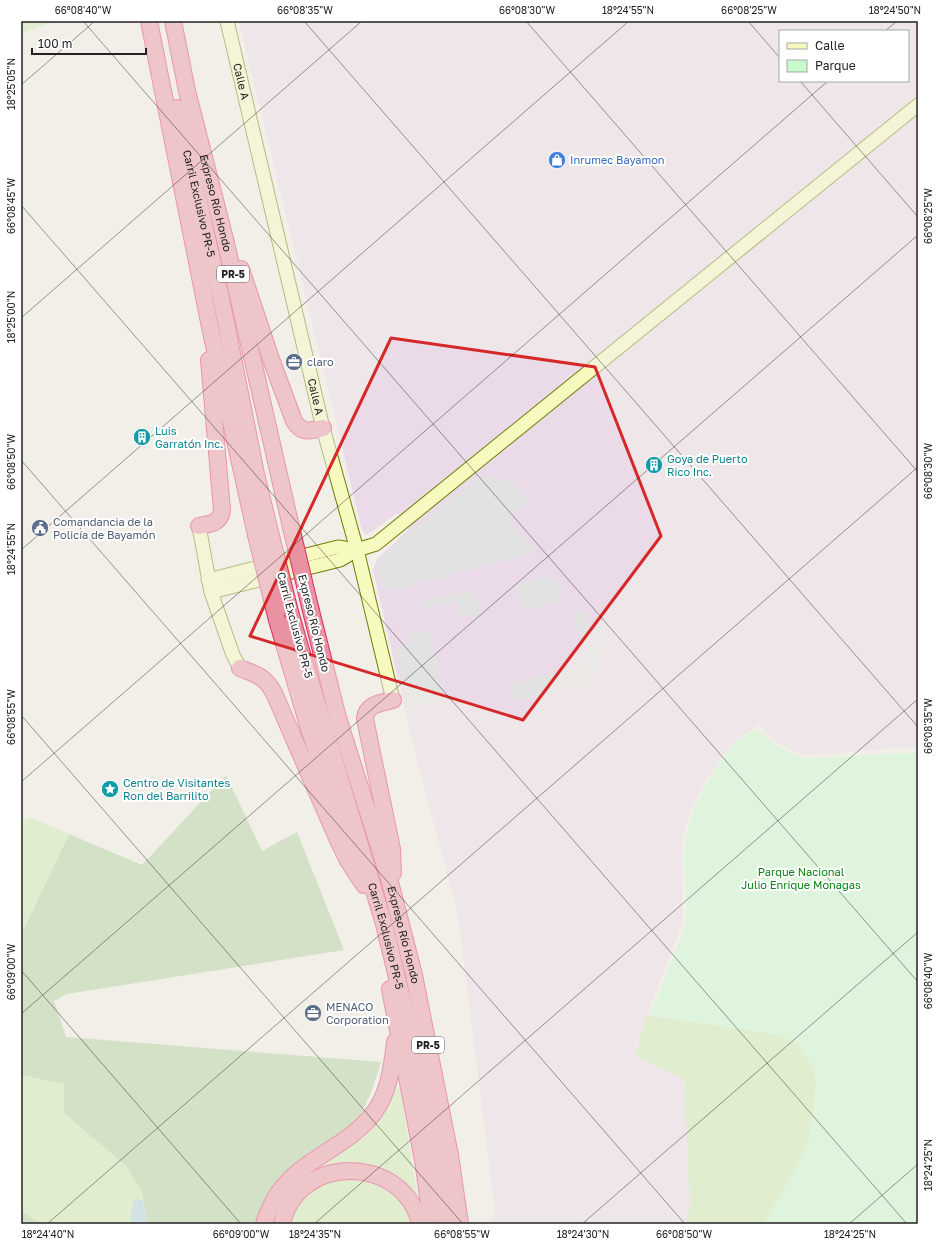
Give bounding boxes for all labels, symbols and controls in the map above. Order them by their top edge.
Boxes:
text: 66°08'40"W [55,4,112,16]
text: 66°08'35"W [277,4,333,16]
text: 66°08'30"W [499,4,556,16]
text: 18°24'55"N [602,4,654,16]
text: 66°08'25"W [721,4,777,16]
text: 18°24'50"N [869,4,921,16]
scale bar [32,30,146,56]
legend [779,30,909,82]
text: 100 m [38,36,72,51]
text: Calle [815,38,845,53]
text: 18°25'05"N [5,58,17,110]
text: Parque [815,58,856,73]
street label: Calle A [231,62,252,101]
street label: Carril Exclusivo PR-5 [181,148,218,258]
shop icon: Inrumec Bayamon [547,150,567,170]
street label: Expreso Río Hondo [197,153,235,253]
place label: Inrumec Bayamon [570,153,665,166]
text: 66°08'45"W [5,178,17,234]
text: 66°08'25"W [922,188,934,244]
road number: PR-5 [217,266,249,282]
text: 18°25'00"N [5,291,17,343]
office icon: claro [284,352,304,372]
place label: claro [307,355,334,368]
street label: Calle A [306,377,327,417]
place label: Luis Garratón Inc. [155,424,223,450]
building icon: Luis Garratón Inc. [132,427,152,447]
text: 66°08'50"W [5,434,17,490]
text: 66°08'30"W [922,442,934,499]
place label: Goya de Puerto Rico Inc. [667,452,748,478]
building icon: Goya de Puerto Rico Inc. [644,455,664,475]
place label: Comandancia de la Policía de Bayamón [53,515,155,541]
public building icon: Comandancia de la Policía de Bayamón [30,518,50,538]
text: 18°24'55"N [5,523,17,575]
street label: Carril Exclusivo PR-5 [275,570,316,679]
street label: Expreso Río Hondo [296,573,333,673]
text: 66°08'55"W [5,689,17,745]
text: 66°08'35"W [922,698,934,754]
place label: Centro de Visitantes Ron del Barrilito [123,776,230,802]
place icon: Centro de Visitantes Ron del Barrilito [100,779,120,799]
park label: Parque Nacional Julio Enrique Monagas [741,865,861,891]
street label: Carril Exclusivo PR-5 [366,881,407,990]
street label: Expreso Río Hondo [385,885,423,985]
text: 66°09'00"W [5,943,17,1000]
text: 66°08'40"W [922,952,934,1009]
place label: MENACO Corporation [326,1000,389,1026]
office icon: MENACO Corporation [303,1003,323,1023]
road number: PR-5 [412,1037,444,1053]
text: 18°24'25"N [922,1139,934,1191]
text: 18°24'40"N [22,1228,74,1240]
text: 66°09'00"W [213,1228,270,1240]
text: 18°24'35"N [289,1228,341,1240]
text: 66°08'55"W [434,1228,490,1240]
text: 18°24'30"N [557,1228,609,1240]
text: 66°08'50"W [656,1228,712,1240]
text: 18°24'25"N [824,1228,876,1240]

